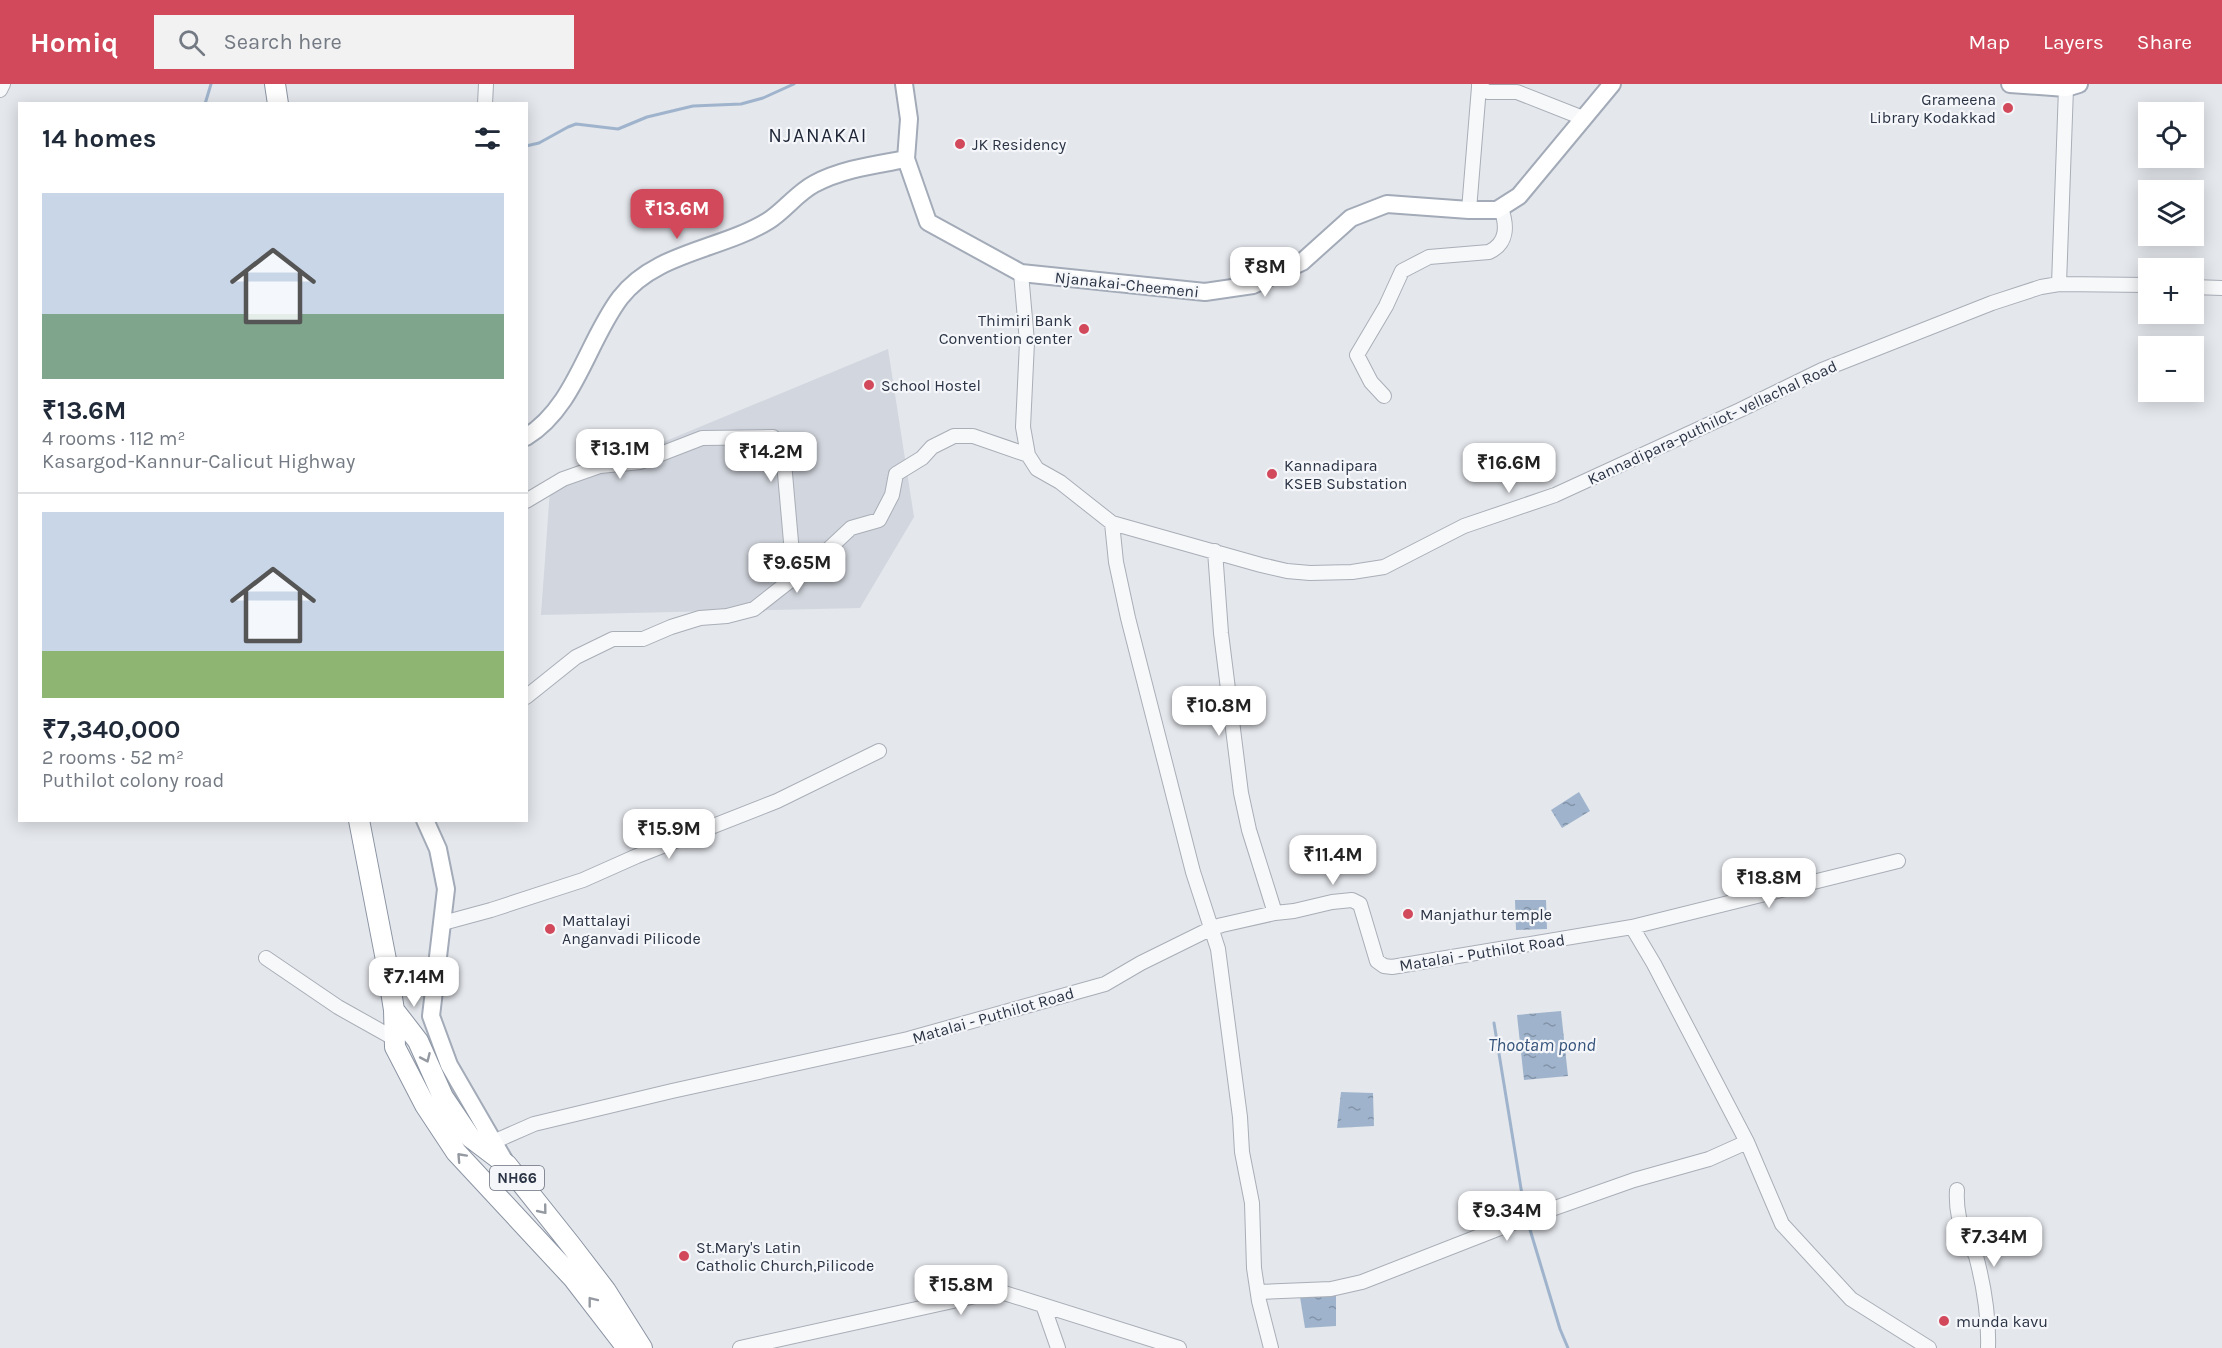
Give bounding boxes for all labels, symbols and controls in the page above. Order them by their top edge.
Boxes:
search box [154,15,574,69]
text: Homiq [30,26,118,59]
icon: search [175,26,208,59]
text: Search here [223,29,342,55]
text: Map [1968,30,2010,54]
text: Layers [2043,30,2104,54]
text: Share [2137,30,2192,54]
place label: Grameena Library Kodakkad [1870,90,1996,127]
marker: Grameena Library Kodakkad [2001,101,2015,115]
map controls [2138,102,2204,402]
button: locate [2138,102,2204,168]
icon: filters [471,122,504,155]
text: 14 homes [42,123,156,154]
district label: NJANAKAI [768,124,868,147]
place label: JK Residency [972,135,1067,154]
marker: JK Residency [953,137,967,151]
button: layers [2138,180,2204,246]
pin: ₹13.6M [628,189,726,240]
text: ₹13.6M [645,197,709,220]
icon: home [219,232,327,340]
pin: ₹8M [1236,247,1294,298]
text: ₹8M [1244,255,1286,278]
button: + [2138,258,2204,324]
street label: Njanakai-Cheemeni [1054,267,1200,302]
place label: Thimiri Bank Convention center [939,311,1072,348]
marker: Thimiri Bank Convention center [1077,322,1091,336]
button: − [2138,336,2204,402]
street label: Kannadipara-puthilot- vellachal Road [1584,356,1840,489]
place label: School Hostel [881,376,981,395]
marker: School Hostel [862,378,876,392]
text: ₹13.6M [42,395,126,426]
text: 4 rooms · 112 m² [42,427,186,450]
pin: ₹13.1M [571,429,669,480]
pin: ₹14.2M [722,432,820,483]
text: ₹13.1M [590,437,650,460]
text: ₹14.2M [739,440,803,463]
pin: ₹16.6M [1460,443,1558,494]
text: Kasargod-Kannur-Calicut Highway [42,450,355,473]
text: ₹16.6M [1477,451,1541,474]
place label: Kannadipara KSEB Substation [1284,456,1407,493]
marker: Kannadipara KSEB Substation [1265,467,1279,481]
pin: ₹9.65M [748,543,846,594]
icon: home [219,551,327,659]
text: ₹9.65M [762,551,832,574]
pin: ₹10.8M [1170,686,1268,737]
text: ₹10.8M [1186,694,1252,717]
text: ₹7,340,000 [42,714,180,745]
text: 2 rooms · 52 m² [42,746,184,769]
text: Puthilot colony road [42,769,224,792]
pin: ₹15.9M [620,809,718,860]
text: ₹15.9M [637,817,701,840]
pin: ₹11.4M [1284,835,1382,886]
text: ₹11.4M [1303,843,1363,866]
pin: ₹18.8M [1720,858,1818,909]
text: ₹18.8M [1736,866,1802,889]
place label: Manjathur temple [1420,905,1552,924]
marker: Manjathur temple [1401,907,1415,921]
place label: Mattalayi Anganvadi Pilicode [562,911,701,948]
marker: Mattalayi Anganvadi Pilicode [543,922,557,936]
street label: Matalai - Puthilot Road [1398,930,1566,975]
pin: ₹7.14M [365,957,463,1008]
text: ₹7.14M [383,965,445,988]
street label: Matalai - Puthilot Road [910,983,1076,1048]
water label: Thootam pond [1488,1034,1596,1056]
one-way arrow [419,1052,431,1063]
one-way arrow [458,1153,469,1164]
road number: NH66 [490,1166,544,1190]
pin: ₹9.34M [1458,1191,1556,1242]
text: ₹9.34M [1472,1199,1542,1222]
one-way arrow [536,1204,547,1215]
pin: ₹7.34M [1945,1217,2043,1268]
text: ₹7.34M [1960,1225,2028,1248]
place label: St.Mary's Latin Catholic Church,Pilicode [696,1238,874,1275]
marker: St.Mary's Latin Catholic Church,Pilicode [677,1249,691,1263]
pin: ₹15.8M [912,1265,1010,1316]
text: ₹15.8M [929,1273,993,1296]
one-way arrow [588,1297,599,1308]
place label: munda kavu [1956,1312,2048,1331]
marker: munda kavu [1937,1314,1951,1328]

